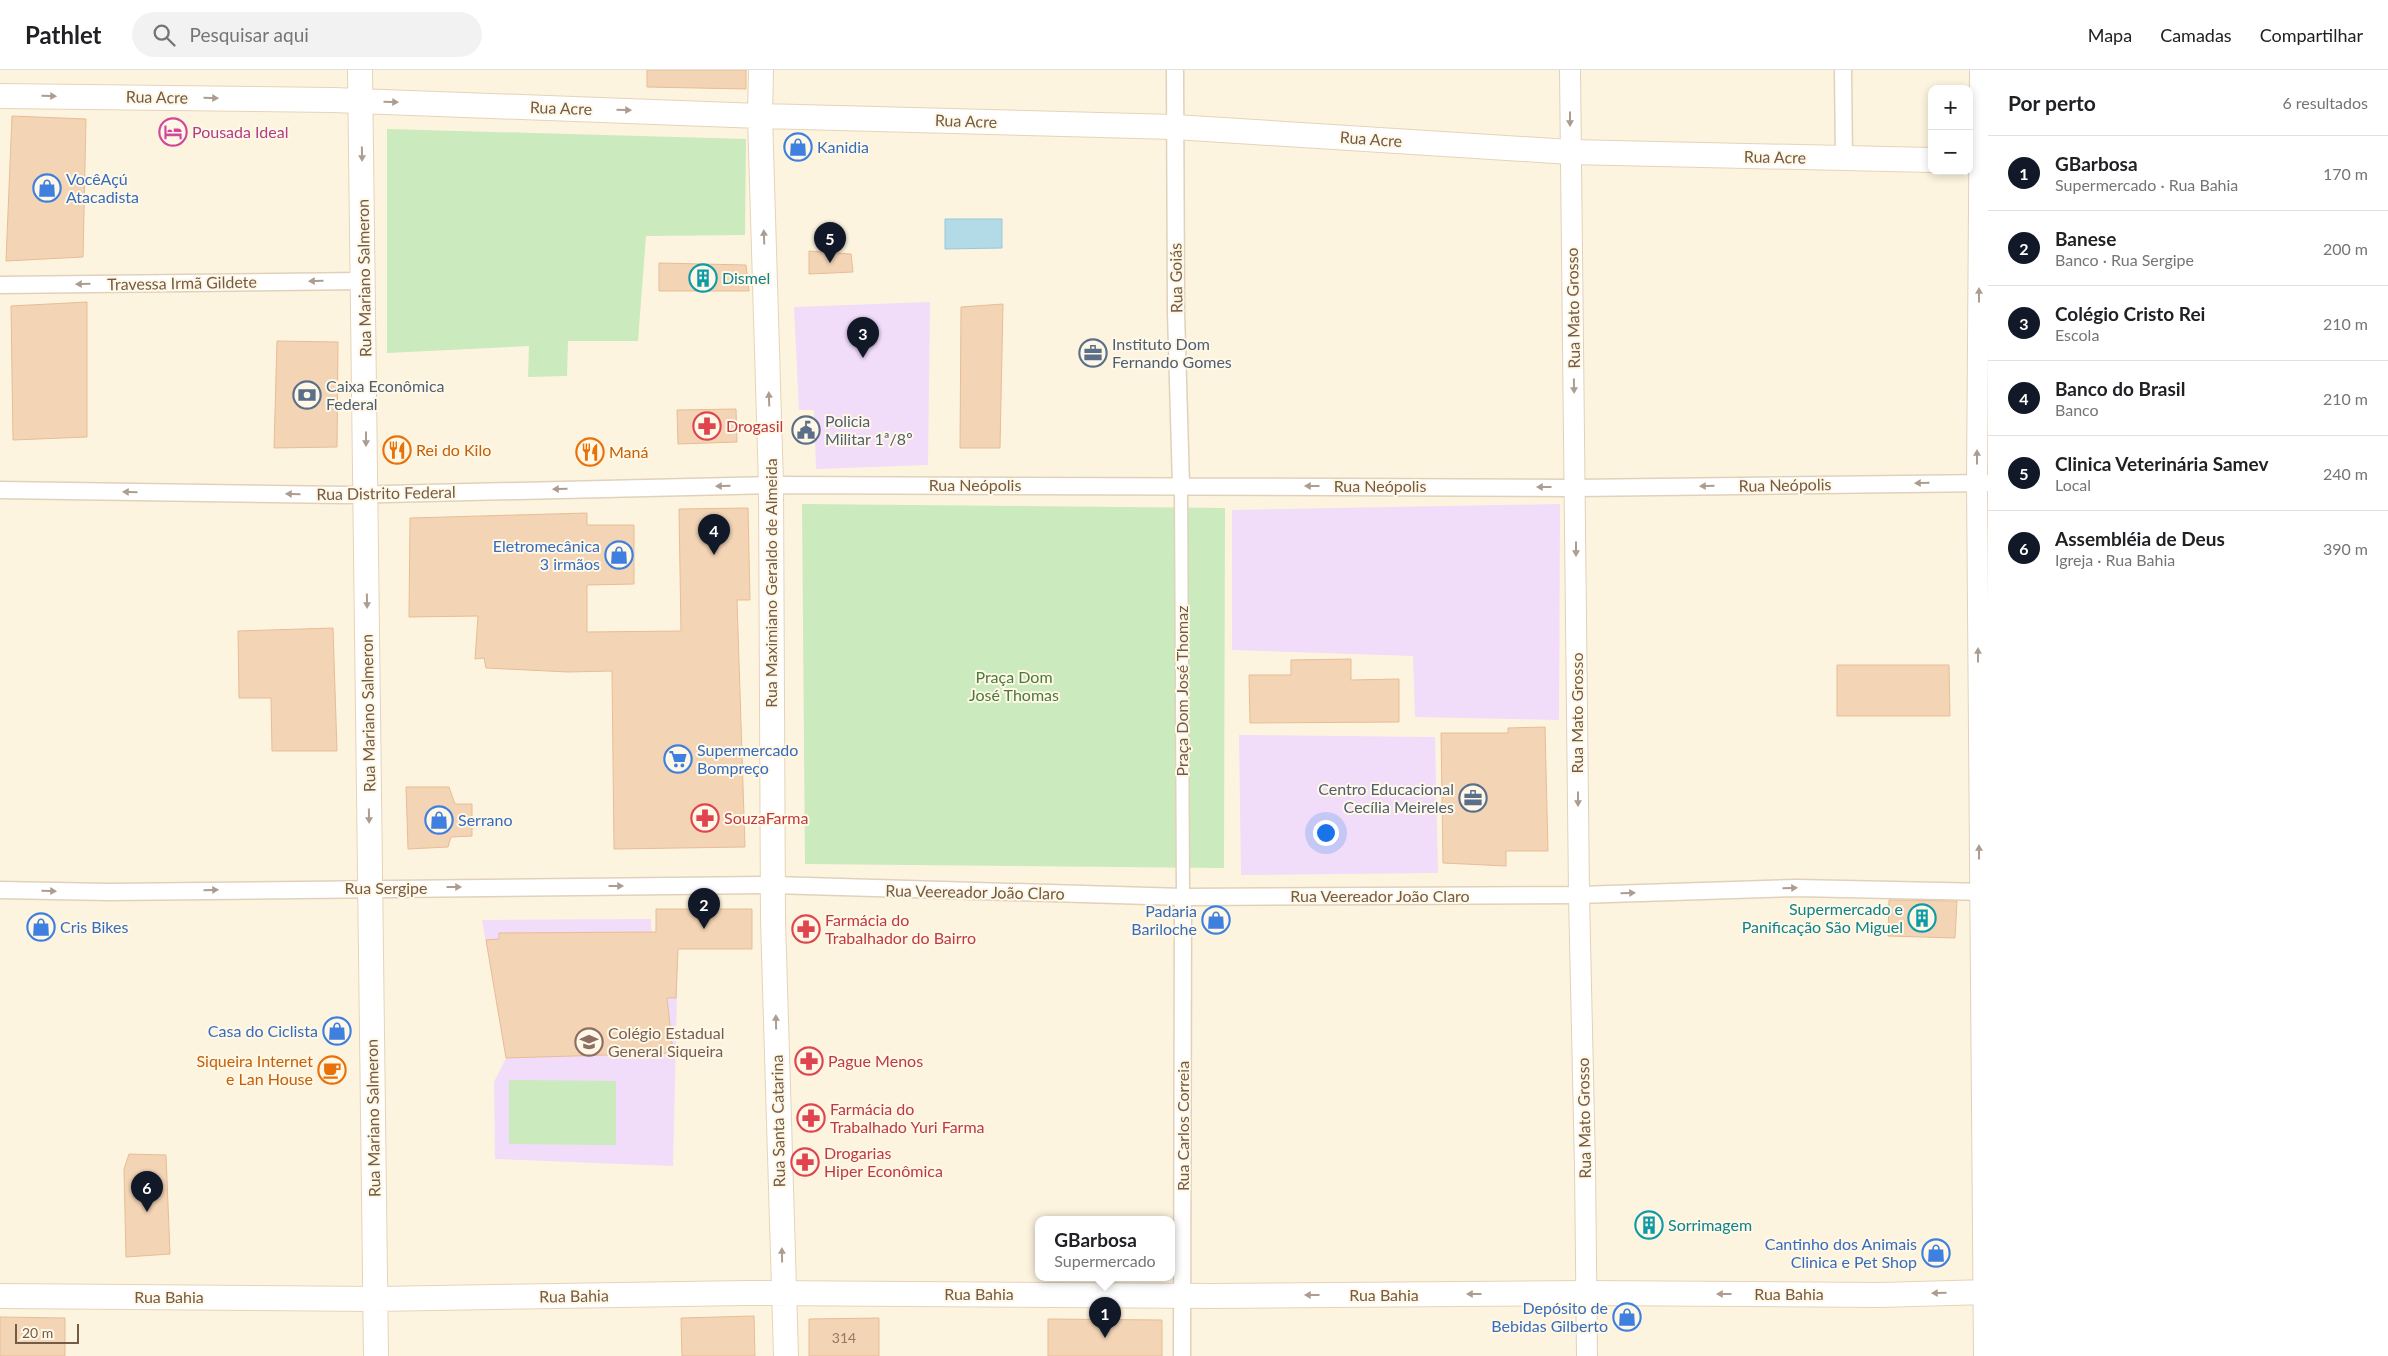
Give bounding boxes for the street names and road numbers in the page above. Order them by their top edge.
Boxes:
street label: Rua Acre [126,86,188,107]
street label: Rua Acre [530,97,592,118]
street label: Rua Acre [935,110,997,131]
street label: Rua Acre [1339,127,1403,150]
street label: Rua Acre [1744,146,1806,167]
street label: Rua Mariano Salmeron [353,199,374,357]
street label: Rua Goiás [1165,243,1186,313]
street label: Rua Mato Grosso [1562,247,1583,369]
street label: Travessa Irmã Gildete [107,272,257,293]
street label: Rua Maximiano Geraldo de Almeida [761,458,780,708]
street label: Rua Neópolis [1738,474,1832,495]
street label: Rua Neópolis [929,475,1021,494]
street label: Rua Neópolis [1334,476,1426,495]
street label: Rua Distrito Federal [316,482,456,503]
street label: Praça Dom José Thomaz [1172,606,1191,776]
street label: Rua Mariano Salmeron [357,634,378,792]
street label: Rua Mato Grosso [1567,652,1586,774]
street label: Rua Sergipe [345,878,427,897]
street label: Rua Veereador João Claro [885,880,1065,903]
street label: Rua Veereador João Claro [1290,886,1470,905]
street label: Rua Mariano Salmeron [362,1039,383,1197]
street label: Rua Santa Catarina [767,1055,788,1187]
street label: Rua Mato Grosso [1573,1057,1594,1179]
street label: Rua Carlos Correia [1173,1061,1192,1191]
street label: Rua Bahia [944,1284,1014,1303]
street label: Rua Bahia [1754,1284,1824,1303]
street label: Rua Bahia [539,1285,609,1306]
street label: Rua Bahia [1349,1285,1419,1304]
street label: Rua Bahia [134,1287,204,1306]

